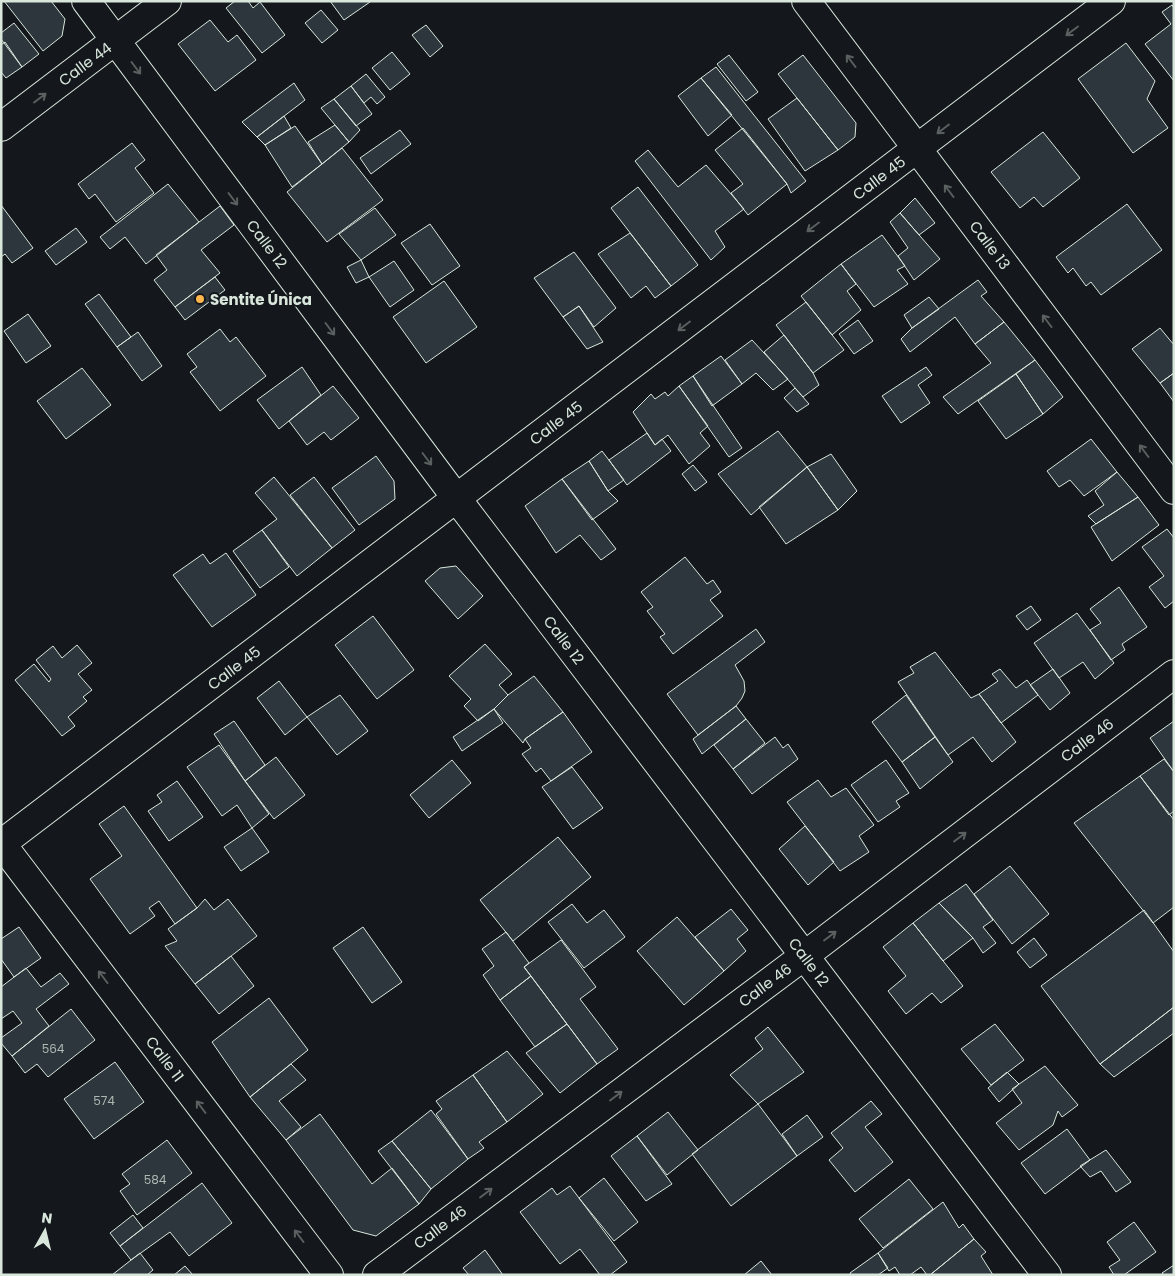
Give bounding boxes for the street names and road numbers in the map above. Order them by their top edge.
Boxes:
street label: Calle 44 [54,37,116,91]
street label: Calle 45 [848,151,910,205]
street label: Calle 12 [242,215,292,273]
street label: Calle 13 [965,216,1015,274]
street label: Calle 45 [525,396,587,450]
street label: Calle 12 [539,611,589,669]
street label: Calle 45 [203,641,265,695]
street label: Calle 46 [1056,713,1118,767]
street label: Calle 12 [784,933,834,991]
street label: Calle 46 [734,958,796,1012]
street label: Calle 11 [141,1032,189,1086]
street label: Calle 46 [409,1200,471,1254]

